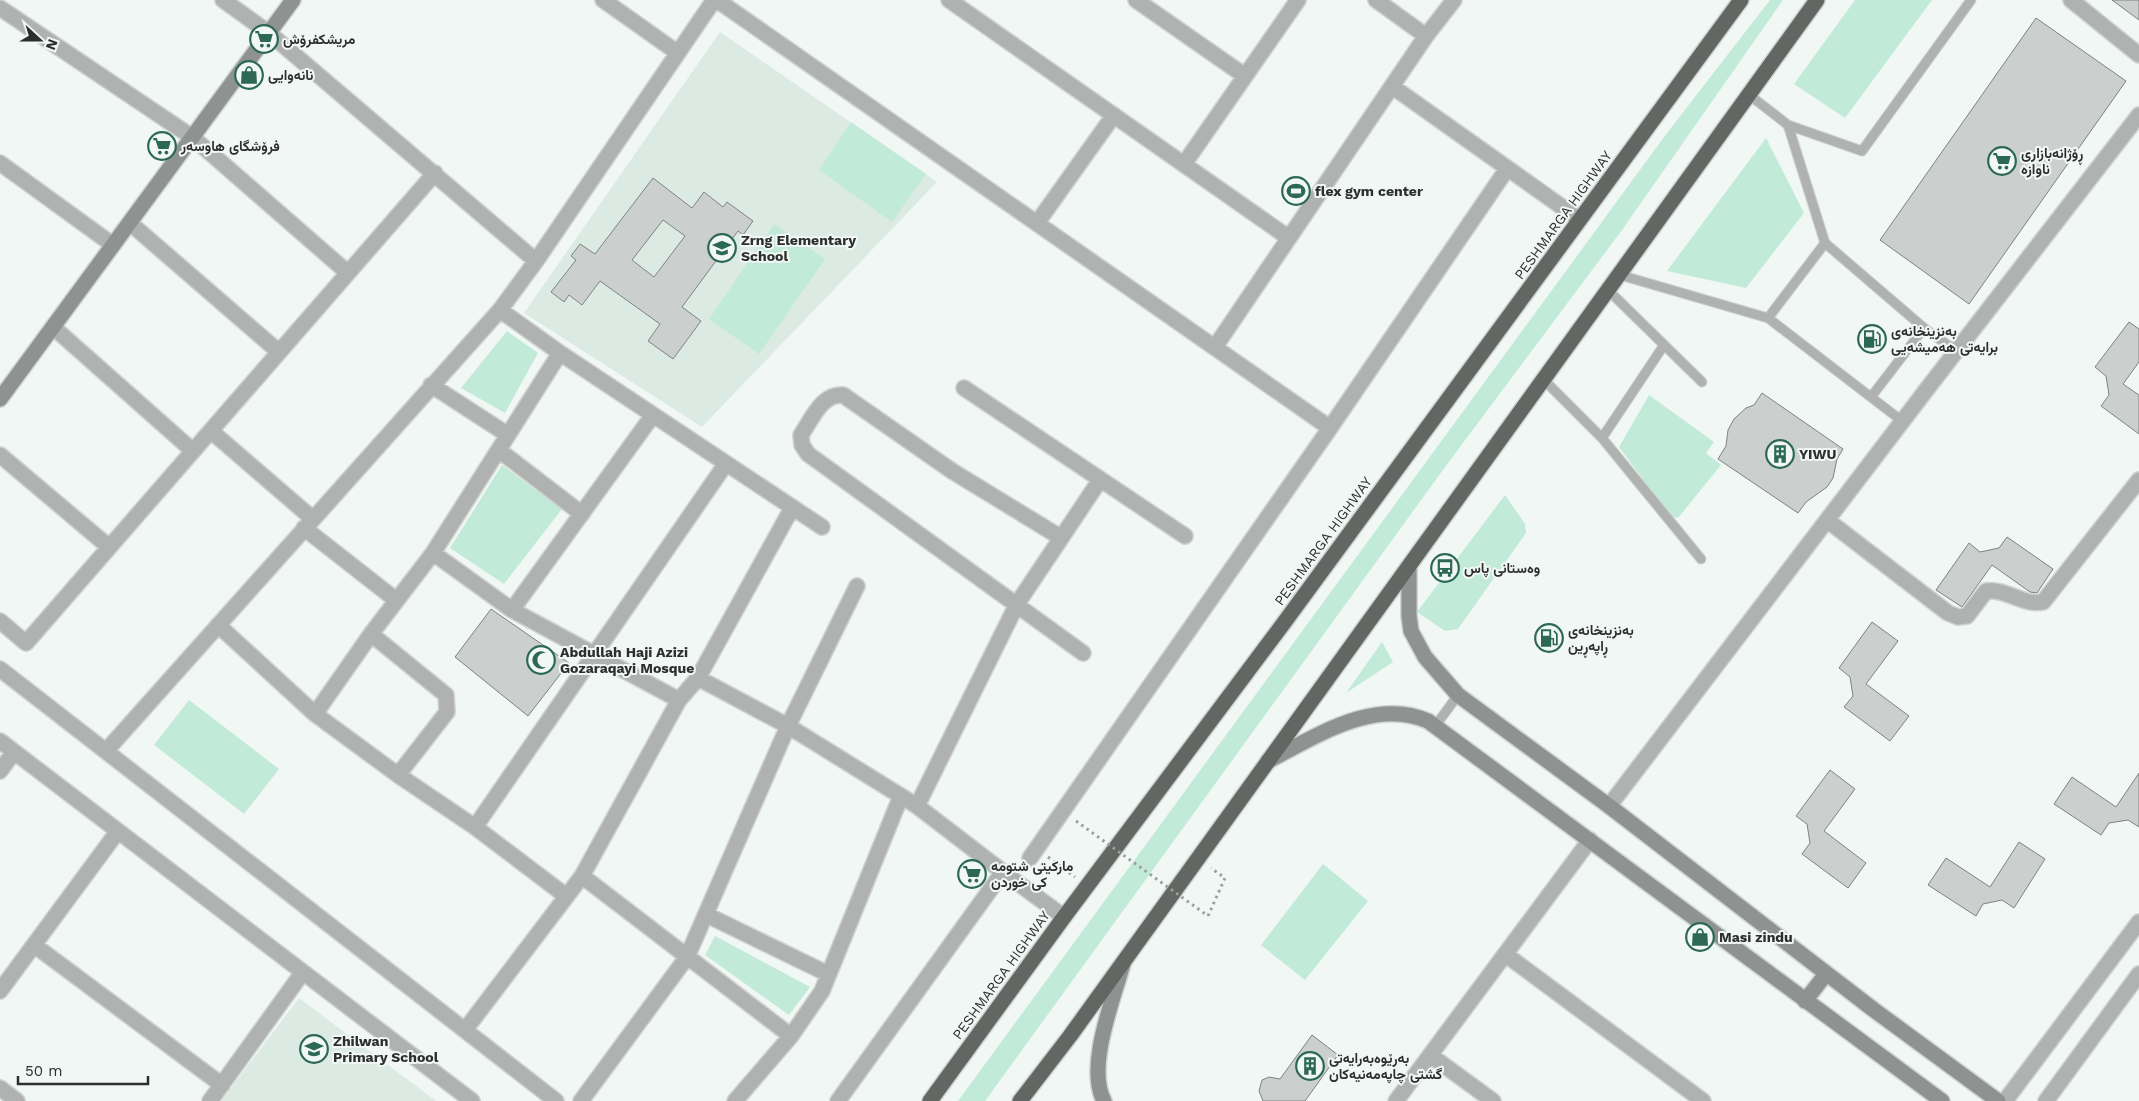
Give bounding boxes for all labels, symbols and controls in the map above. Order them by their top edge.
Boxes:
north arrow [15,15,65,65]
supermarket icon: مریشکفرۆش [249,24,279,54]
place label: مریشکفرۆش [283,31,356,48]
text: N [43,37,61,52]
shop icon: نانەوایی [234,60,264,90]
place label: نانەوایی [268,67,313,84]
supermarket icon: فرۆشگای هاوسەر [147,131,177,161]
place label: فرۆشگای هاوسەر [180,138,280,155]
place label: ڕۆژانەبازاڕی ناوازە [2021,145,2083,178]
supermarket icon: ڕۆژانەبازاڕی ناوازە [1987,146,2017,176]
street label: PESHMARGA HIGHWAY [1511,148,1615,282]
sports icon: flex gym center [1281,176,1311,206]
place label: flex gym center [1315,183,1423,199]
place label: Zrng Elementary School [741,232,856,264]
school or university icon: Zrng Elementary School [707,233,737,263]
place label: بەنزینخانەی برایەتی هەمیشەیی [1891,323,1998,356]
fuel station icon: بەنزینخانەی برایەتی هەمیشەیی [1857,324,1887,354]
building icon: YIWU [1765,439,1795,469]
place label: YIWU [1799,446,1836,462]
street label: PESHMARGA HIGHWAY [1271,474,1375,608]
bus stop icon: وەستانی پاس [1430,553,1460,583]
place label: وەستانی پاس [1464,560,1540,578]
place label: بەنزینخانەی ڕاپەڕین [1568,622,1634,658]
fuel station icon: بەنزینخانەی ڕاپەڕین [1534,623,1564,653]
place label: Abdullah Haji Azizi Gozaraqayi Mosque [560,644,694,676]
mosque icon: Abdullah Haji Azizi Gozaraqayi Mosque [526,645,556,675]
place label: مارکیتی شتومه کی خوردن [991,858,1074,891]
supermarket icon: مارکیتی شتومه کی خوردن [957,859,987,889]
street label: PESHMARGA HIGHWAY [949,908,1053,1042]
shop icon: Masi zindu [1685,922,1715,952]
place label: Masi zindu [1719,929,1793,945]
place label: Zhilwan Primary School [333,1033,439,1065]
school or university icon: Zhilwan Primary School [299,1034,329,1064]
place label: بەڕێوەبەرایەتی گشتی چاپەمەنیەکان [1329,1050,1442,1084]
building icon: بەڕێوەبەرایەتی گشتی چاپەمەنیەکان [1295,1051,1325,1081]
scale bar [18,1054,148,1086]
text: 50 m [25,1062,62,1080]

